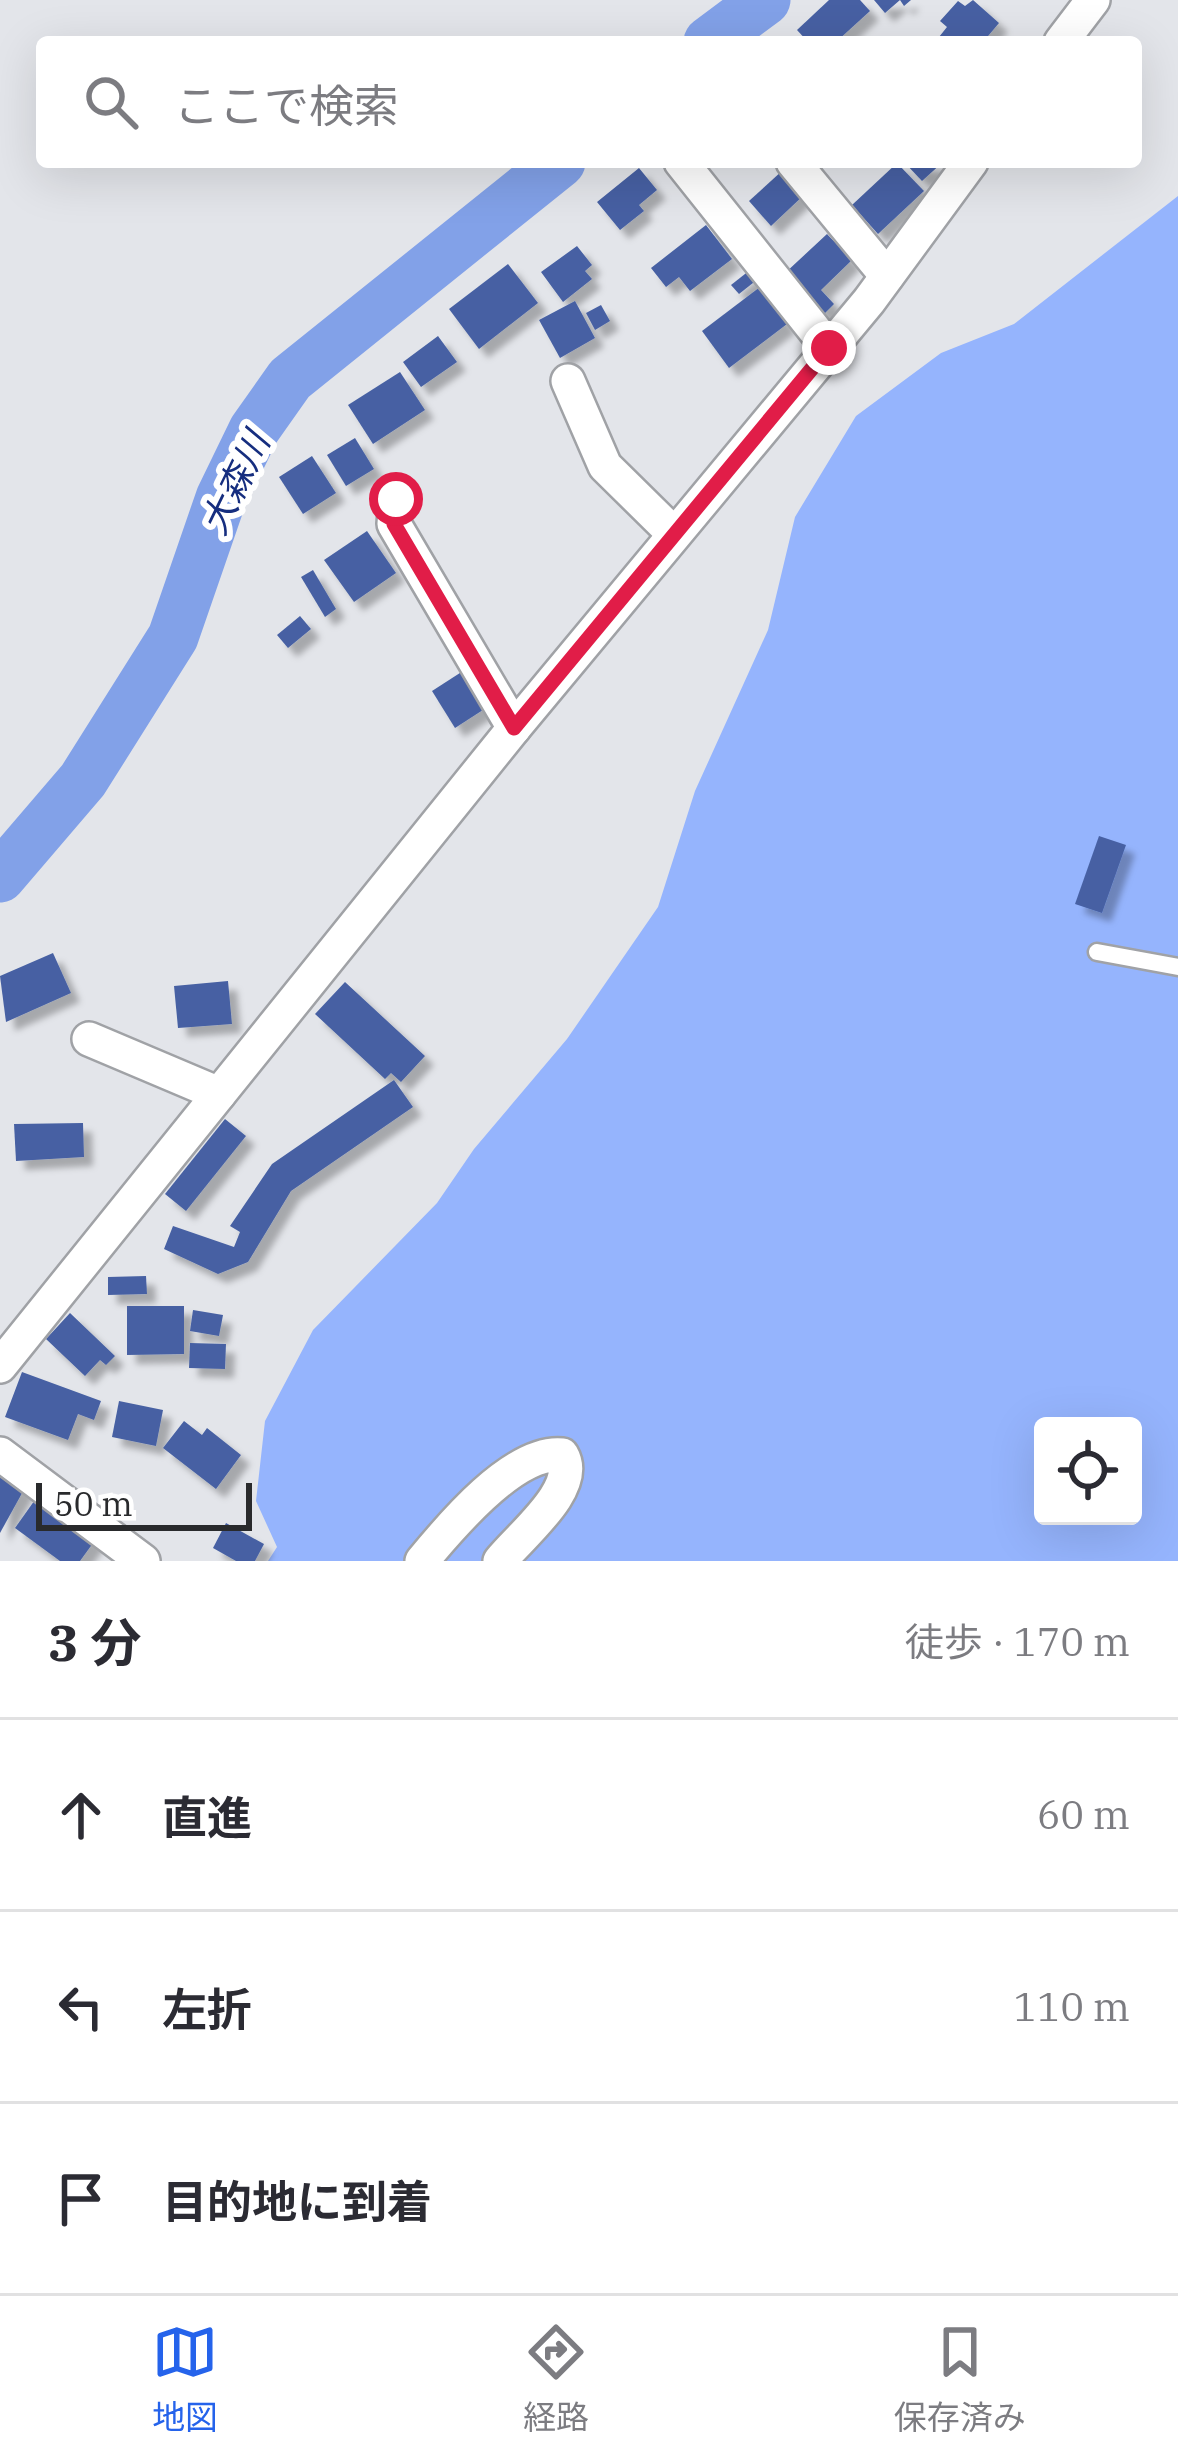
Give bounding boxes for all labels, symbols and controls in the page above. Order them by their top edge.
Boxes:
search box [36,36,1142,168]
icon: search [78,69,144,135]
text: ここで検索 [174,76,399,134]
route end [802,321,856,375]
water label: 大森川 [190,420,281,542]
route start [369,472,423,526]
map controls [1034,1417,1142,1525]
button: locate [1034,1417,1142,1525]
scale bar [36,1477,252,1530]
text: 50 m [54,1482,133,1525]
text: 3 分 [48,1609,141,1675]
text: 徒歩 · 170 m [905,1616,1130,1667]
icon: ahead [48,1782,114,1848]
text: 直進 [162,1788,252,1846]
text: 60 m [1037,1789,1130,1840]
icon: left [48,1974,114,2040]
text: 左折 [162,1980,252,2038]
text: 110 m [1014,1981,1130,2032]
icon: arrive [48,2166,114,2232]
text: 目的地に到着 [162,2172,432,2230]
tab: 地図 [152,2319,218,2439]
tab: 経路 [523,2319,589,2439]
tab: 保存済み [894,2319,1026,2439]

